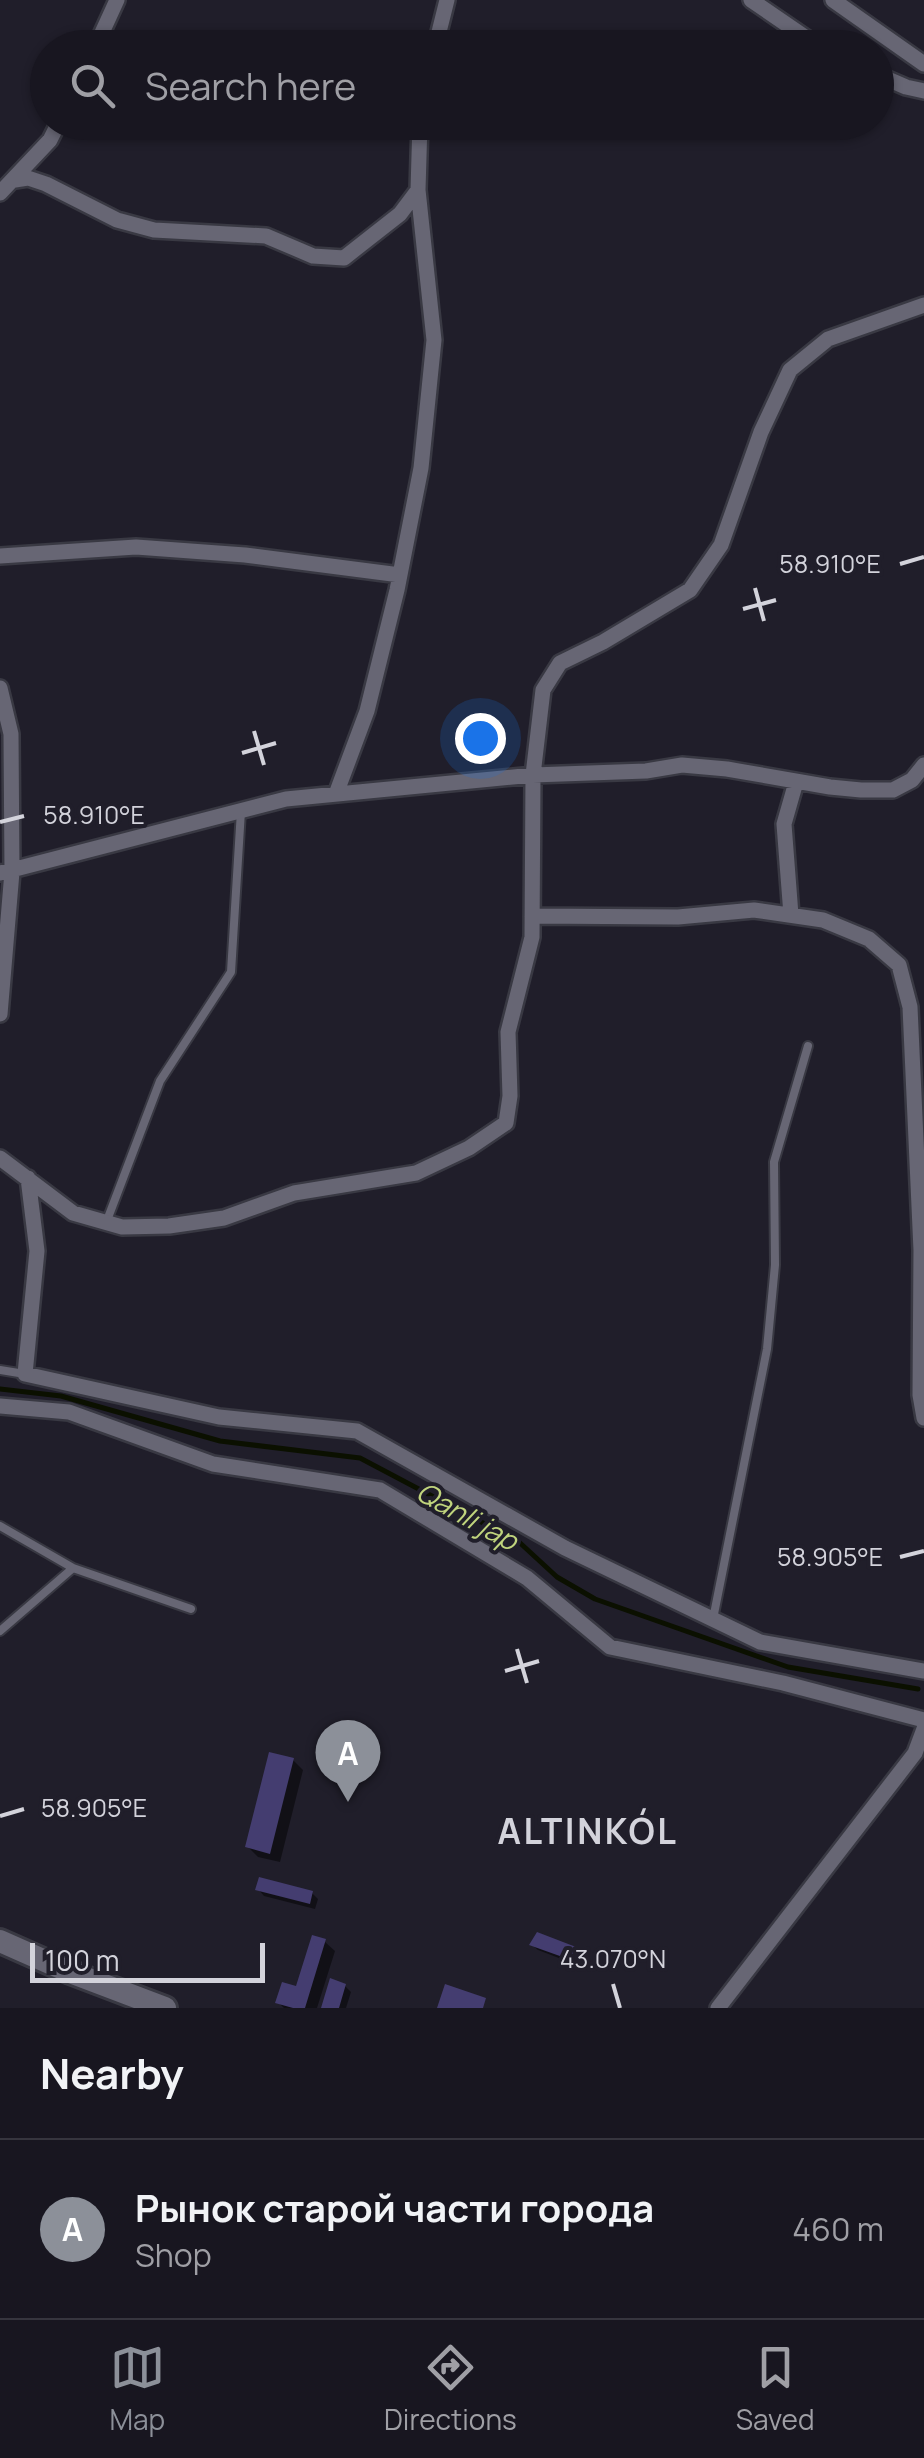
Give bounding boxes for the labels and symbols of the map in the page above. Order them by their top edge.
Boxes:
text: 58.910°E [779,546,881,581]
your location [455,713,506,764]
text: 58.910°E [43,797,145,832]
water label: Qanli jap [410,1472,526,1559]
text: 58.905°E [777,1539,883,1574]
pin: A [316,1720,380,1802]
text: 58.905°E [41,1790,147,1825]
district label: ALTINKÓL [497,1807,679,1855]
scale bar [30,1938,265,1982]
text: 43.070°N [560,1941,666,1976]

